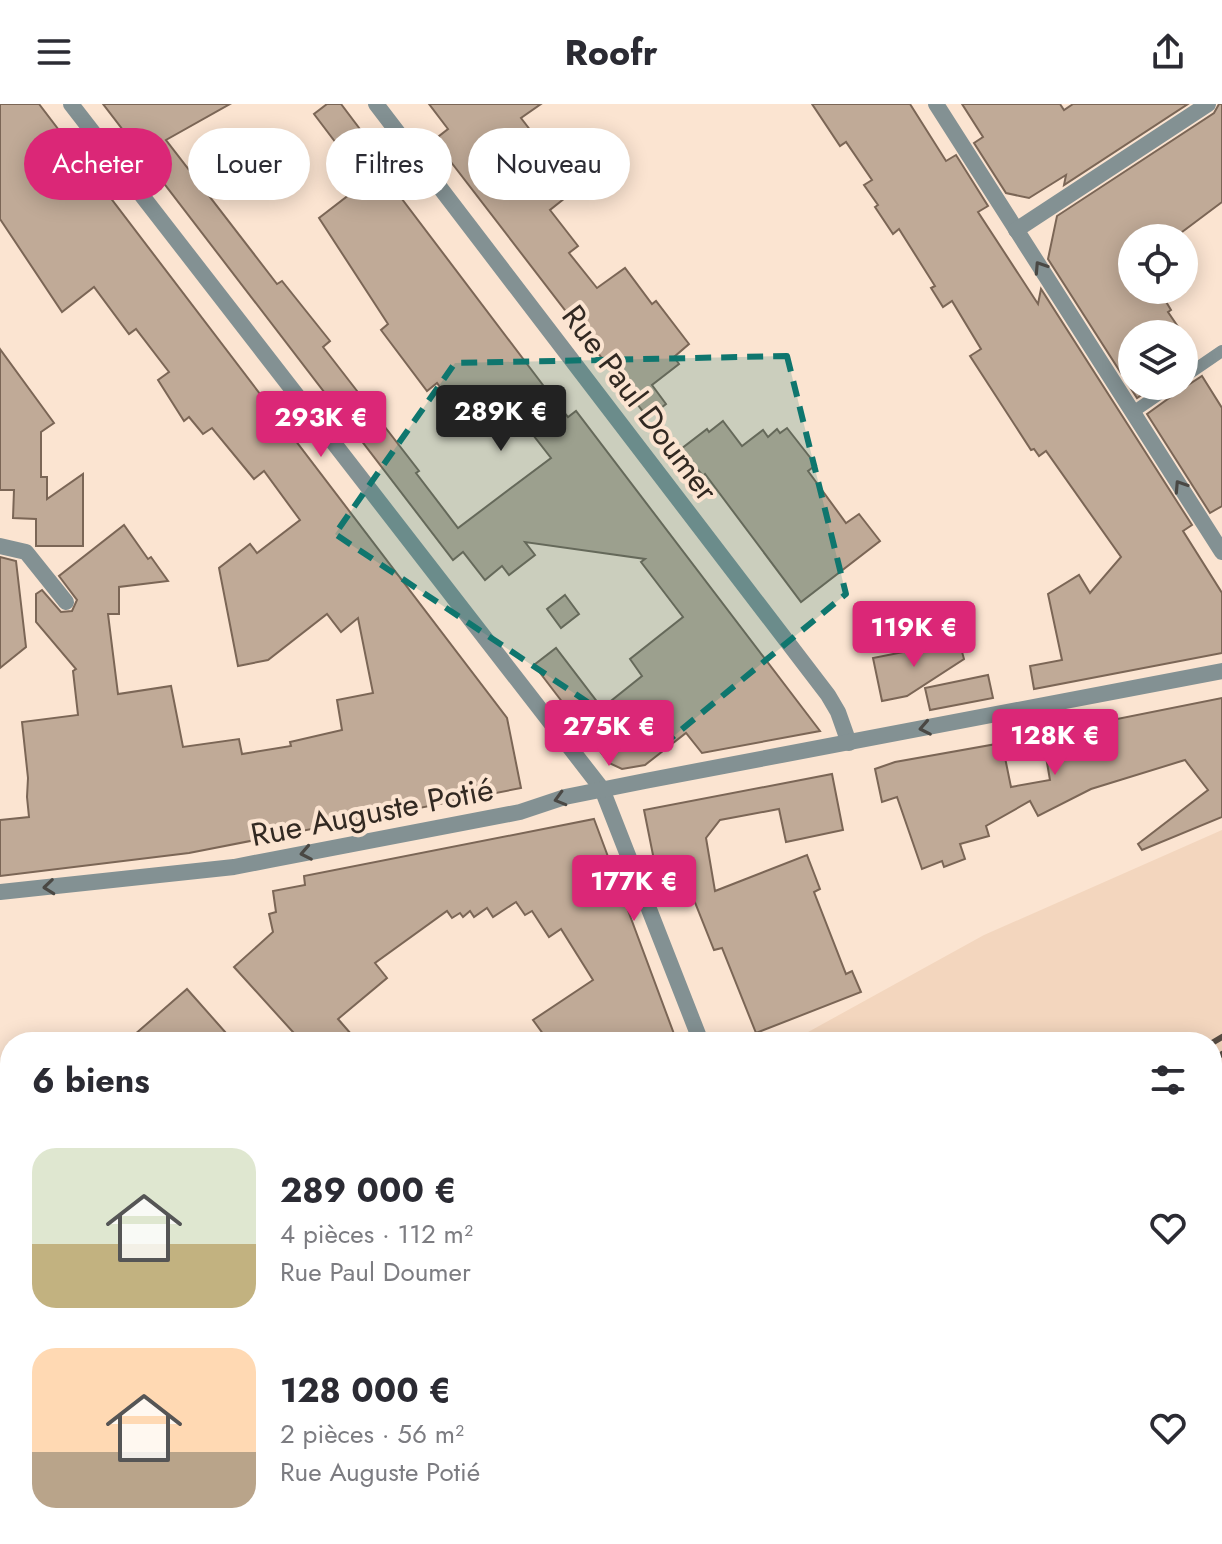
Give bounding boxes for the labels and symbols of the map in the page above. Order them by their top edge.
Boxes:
one-way arrow [1034,261,1049,276]
street label: Rue Paul Doumer [551,295,729,511]
pin: 289K € [436,385,566,453]
pin: 293K € [256,391,386,459]
one-way arrow [1175,480,1190,495]
pin: 119K € [849,601,979,669]
pin: 275K € [544,700,674,768]
pin: 128K € [990,709,1120,777]
one-way arrow [919,719,933,736]
street label: Rue Auguste Potié [247,766,497,858]
one-way arrow [554,790,568,806]
one-way arrow [300,844,313,861]
pin: 177K € [569,855,699,923]
one-way arrow [42,878,55,895]

